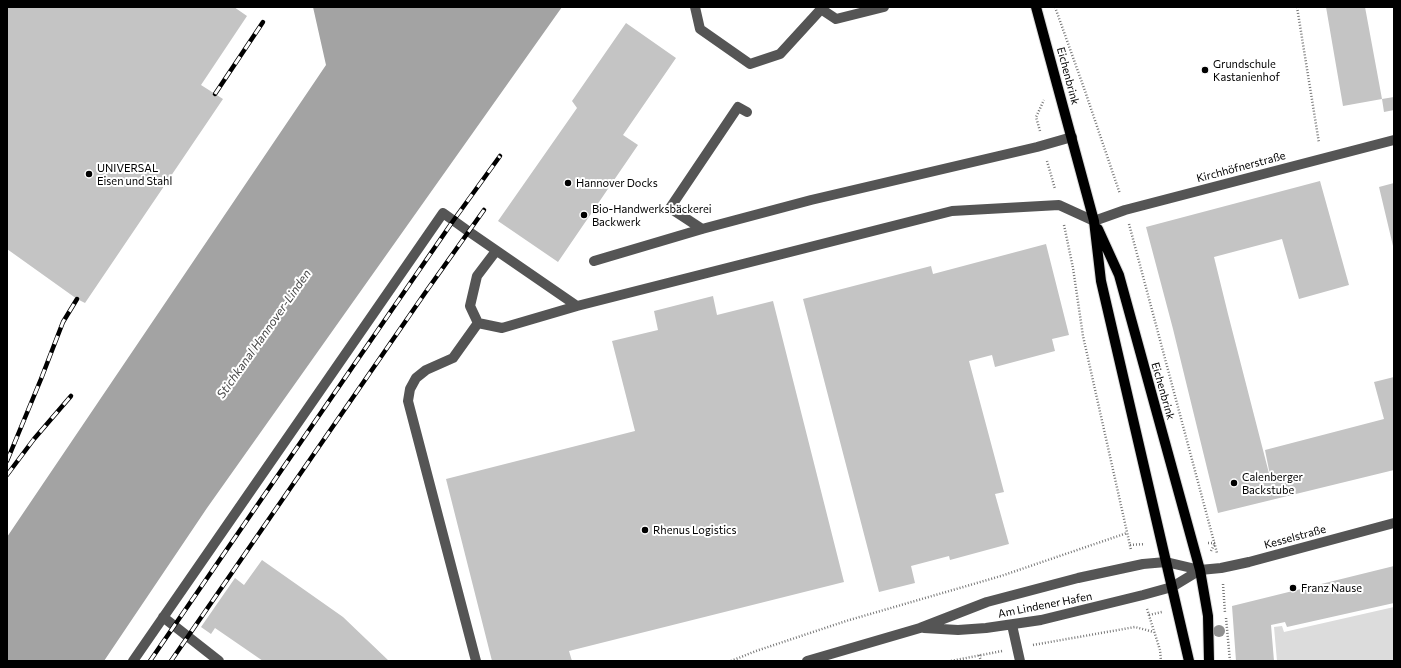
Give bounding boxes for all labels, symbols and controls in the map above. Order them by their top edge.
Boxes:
street label: Eichenbrink [1054,46,1082,106]
place label: Grundschule Kastanienhof [1213,57,1280,83]
marker: Grundschule Kastanienhof [1200,65,1210,75]
street label: Kirchhöfnerstraße [1195,149,1287,185]
place label: UNIVERSAL Eisen und Stahl [97,161,172,187]
marker: UNIVERSAL Eisen und Stahl [84,169,94,179]
place label: Hannover Docks [576,176,658,190]
marker: Hannover Docks [563,178,573,188]
place label: Bio-Handwerksbäckerei Backwerk [592,202,712,228]
marker: Bio-Handwerksbäckerei Backwerk [579,210,589,220]
water label: Stichkanal Hannover-Linden [214,267,314,401]
street label: Eichenbrink [1148,361,1178,421]
place label: Calenberger Backstube [1242,470,1303,496]
marker: Calenberger Backstube [1229,478,1239,488]
street label: Kesselstraße [1263,522,1327,552]
place label: Rhenus Logistics [653,523,736,537]
marker: Rhenus Logistics [640,525,650,535]
place label: Franz Nause [1301,581,1362,595]
marker: Franz Nause [1288,583,1298,593]
street label: Am Lindener Hafen [997,589,1093,621]

